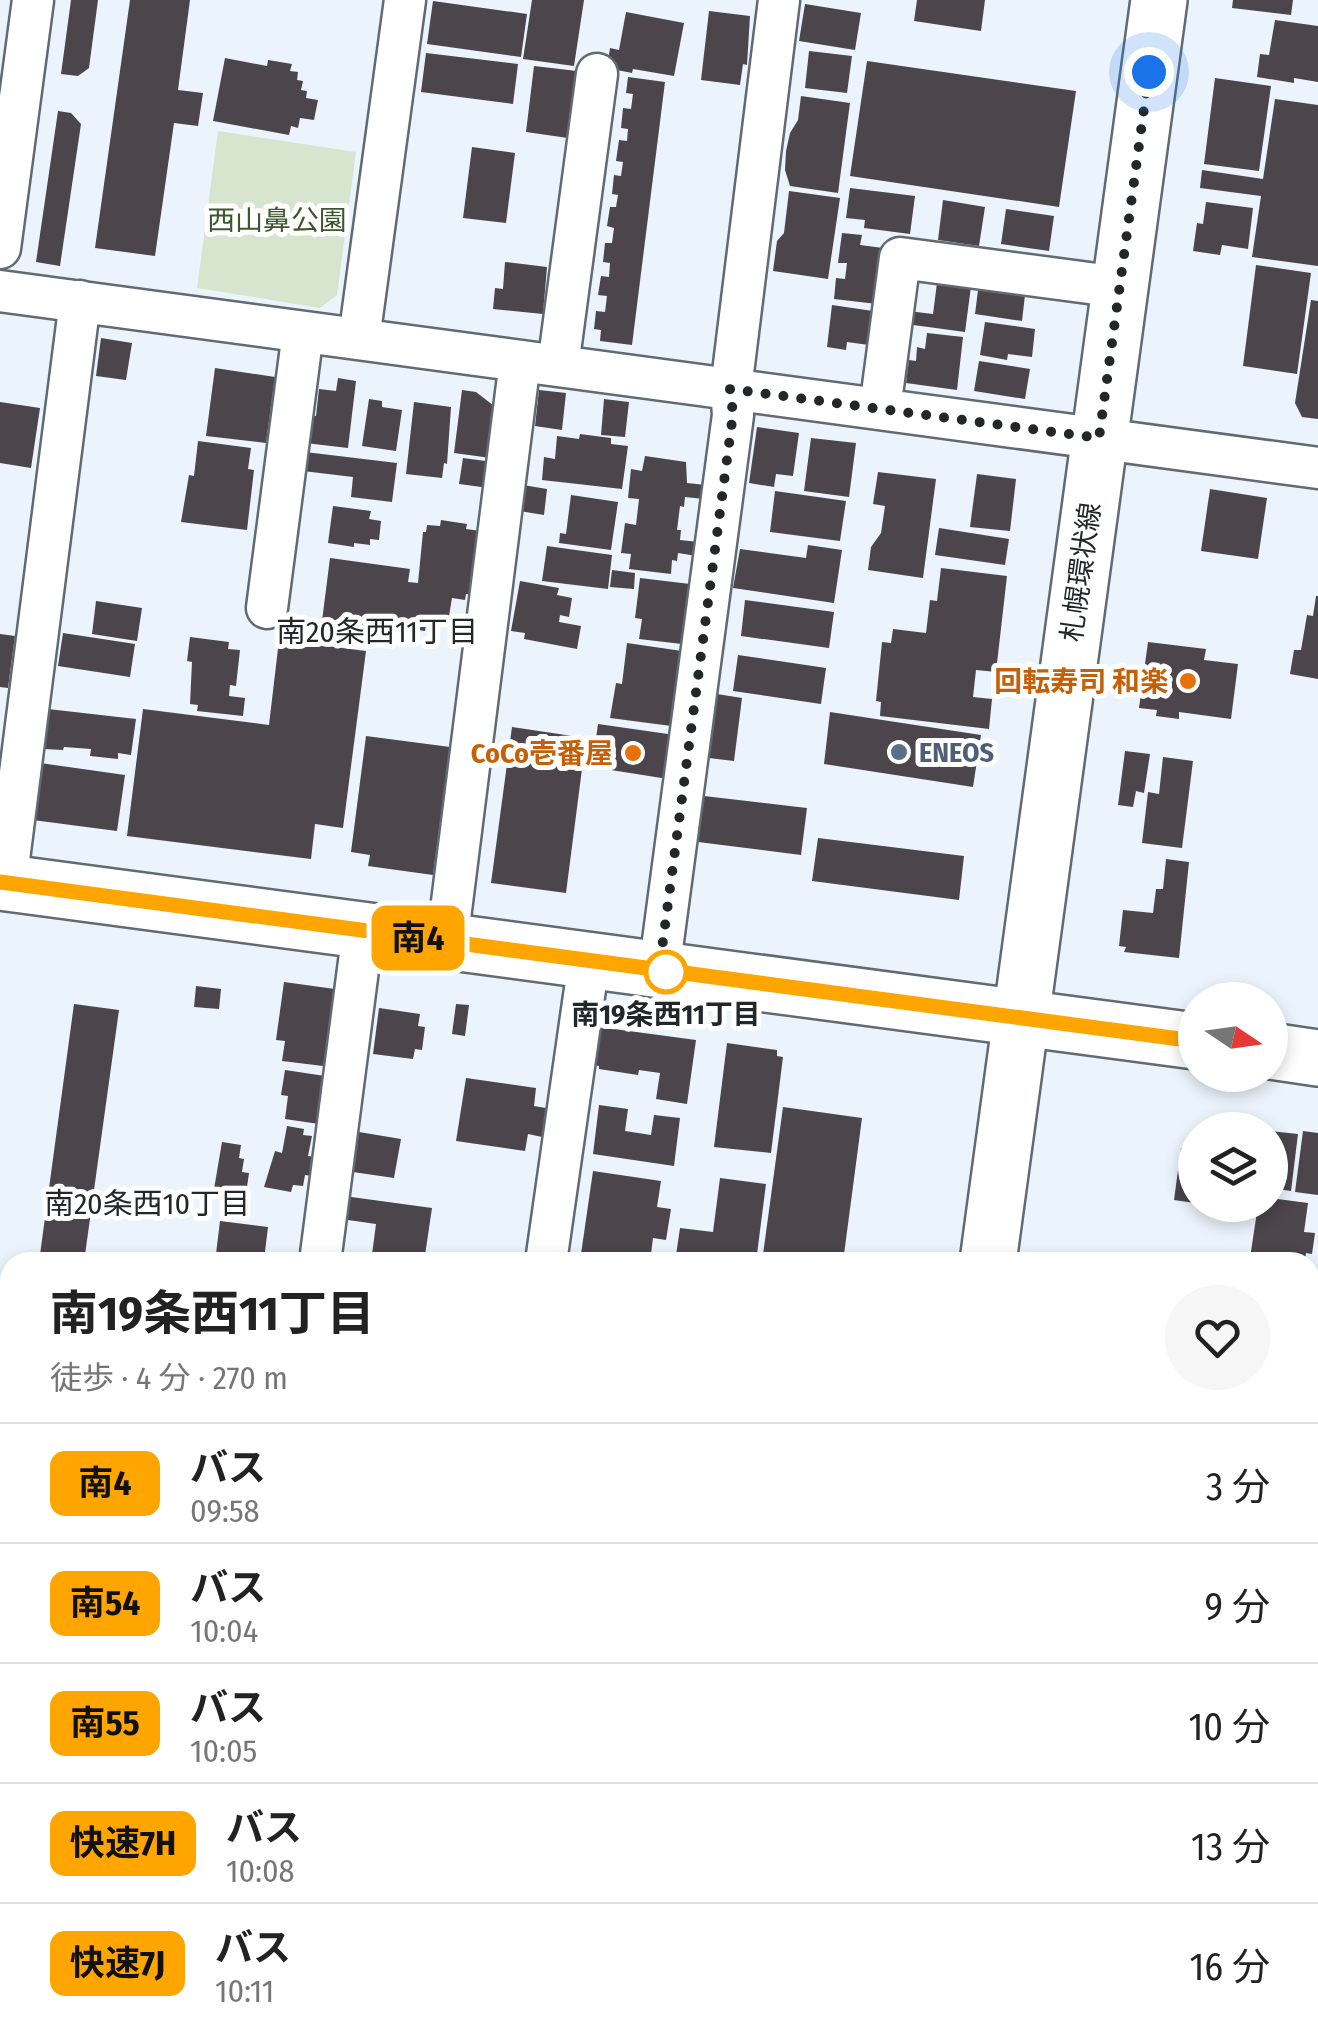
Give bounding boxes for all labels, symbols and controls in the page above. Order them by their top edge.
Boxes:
your location [1124,47,1174,97]
park label: 西山鼻公園 [207,204,347,237]
street label: 札幌環状線 [1055,500,1107,644]
district label: 南20条西11丁目 [276,614,478,650]
place label: 回転寿司 和楽 [994,665,1168,698]
marker: 回転寿司 和楽 [1177,670,1199,692]
place label: ENEOS [919,736,994,769]
place label: CoCo壱番屋 [471,737,613,770]
marker: ENEOS [888,741,910,763]
marker: CoCo壱番屋 [622,742,644,764]
line badge: 南4 [373,906,463,970]
text: 南4 [392,917,445,959]
marker: 南19条西11丁目 [645,951,687,993]
north arrow [1178,982,1288,1092]
map controls [1178,982,1288,1222]
place label: 南19条西11丁目 [571,998,761,1031]
button: layers [1178,1112,1288,1222]
district label: 南20条西10丁目 [44,1186,250,1222]
text: 南19条西11丁目 [50,1285,375,1343]
button: heart [1165,1285,1270,1390]
text: 徒歩 · 4 分 · 270 m [50,1359,288,1397]
text: バス [190,1445,266,1491]
text: 南4 [79,1462,132,1504]
text: 3 分 [1206,1464,1270,1510]
text: 09:58 [190,1492,260,1530]
text: バス [190,1565,266,1611]
text: 南54 [70,1582,140,1624]
text: 9 分 [1205,1584,1270,1630]
text: 10:04 [190,1612,258,1650]
text: バス [190,1685,266,1731]
text: 南55 [70,1702,140,1744]
text: 10 分 [1188,1704,1270,1750]
text: 10:05 [190,1732,257,1770]
text: バス [226,1805,302,1851]
text: 快速7H [70,1822,176,1864]
text: 13 分 [1191,1824,1270,1870]
text: 10:08 [226,1852,295,1890]
text: バス [215,1925,291,1971]
text: 快速7J [70,1942,165,1984]
text: 16 分 [1189,1944,1270,1990]
text: 10:11 [215,1972,274,2010]

